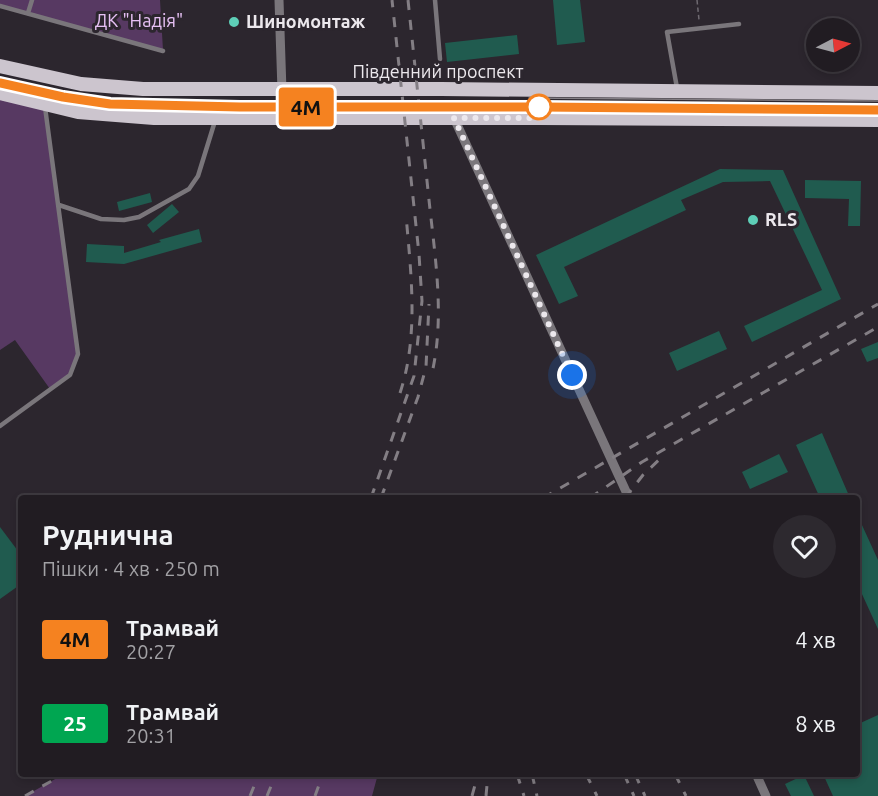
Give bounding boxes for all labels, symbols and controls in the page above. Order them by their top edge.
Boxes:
park label: ДК "Надія" [95,10,183,30]
place label: Шиномонтаж [246,11,366,31]
marker: Шиномонтаж [227,15,241,29]
north arrow [806,18,860,72]
map controls [806,18,860,72]
street label: Південний проспект [353,61,524,81]
line badge: 4М [279,88,333,126]
unlabelled marker [526,94,552,120]
text: 4М [291,95,321,119]
place label: RLS [765,209,797,229]
marker: RLS [746,213,760,227]
your location [557,360,587,390]
button: heart [773,515,836,578]
text: Руднична [42,519,174,550]
text: Пішки · 4 хв · 250 m [42,557,220,580]
text: Трамвай [126,615,219,640]
text: 4М [60,627,90,651]
text: 4 хв [795,627,836,652]
text: 20:27 [126,640,176,663]
text: Трамвай [126,699,219,724]
text: 25 [63,711,87,735]
text: 8 хв [795,711,836,736]
text: 20:31 [126,724,176,747]

